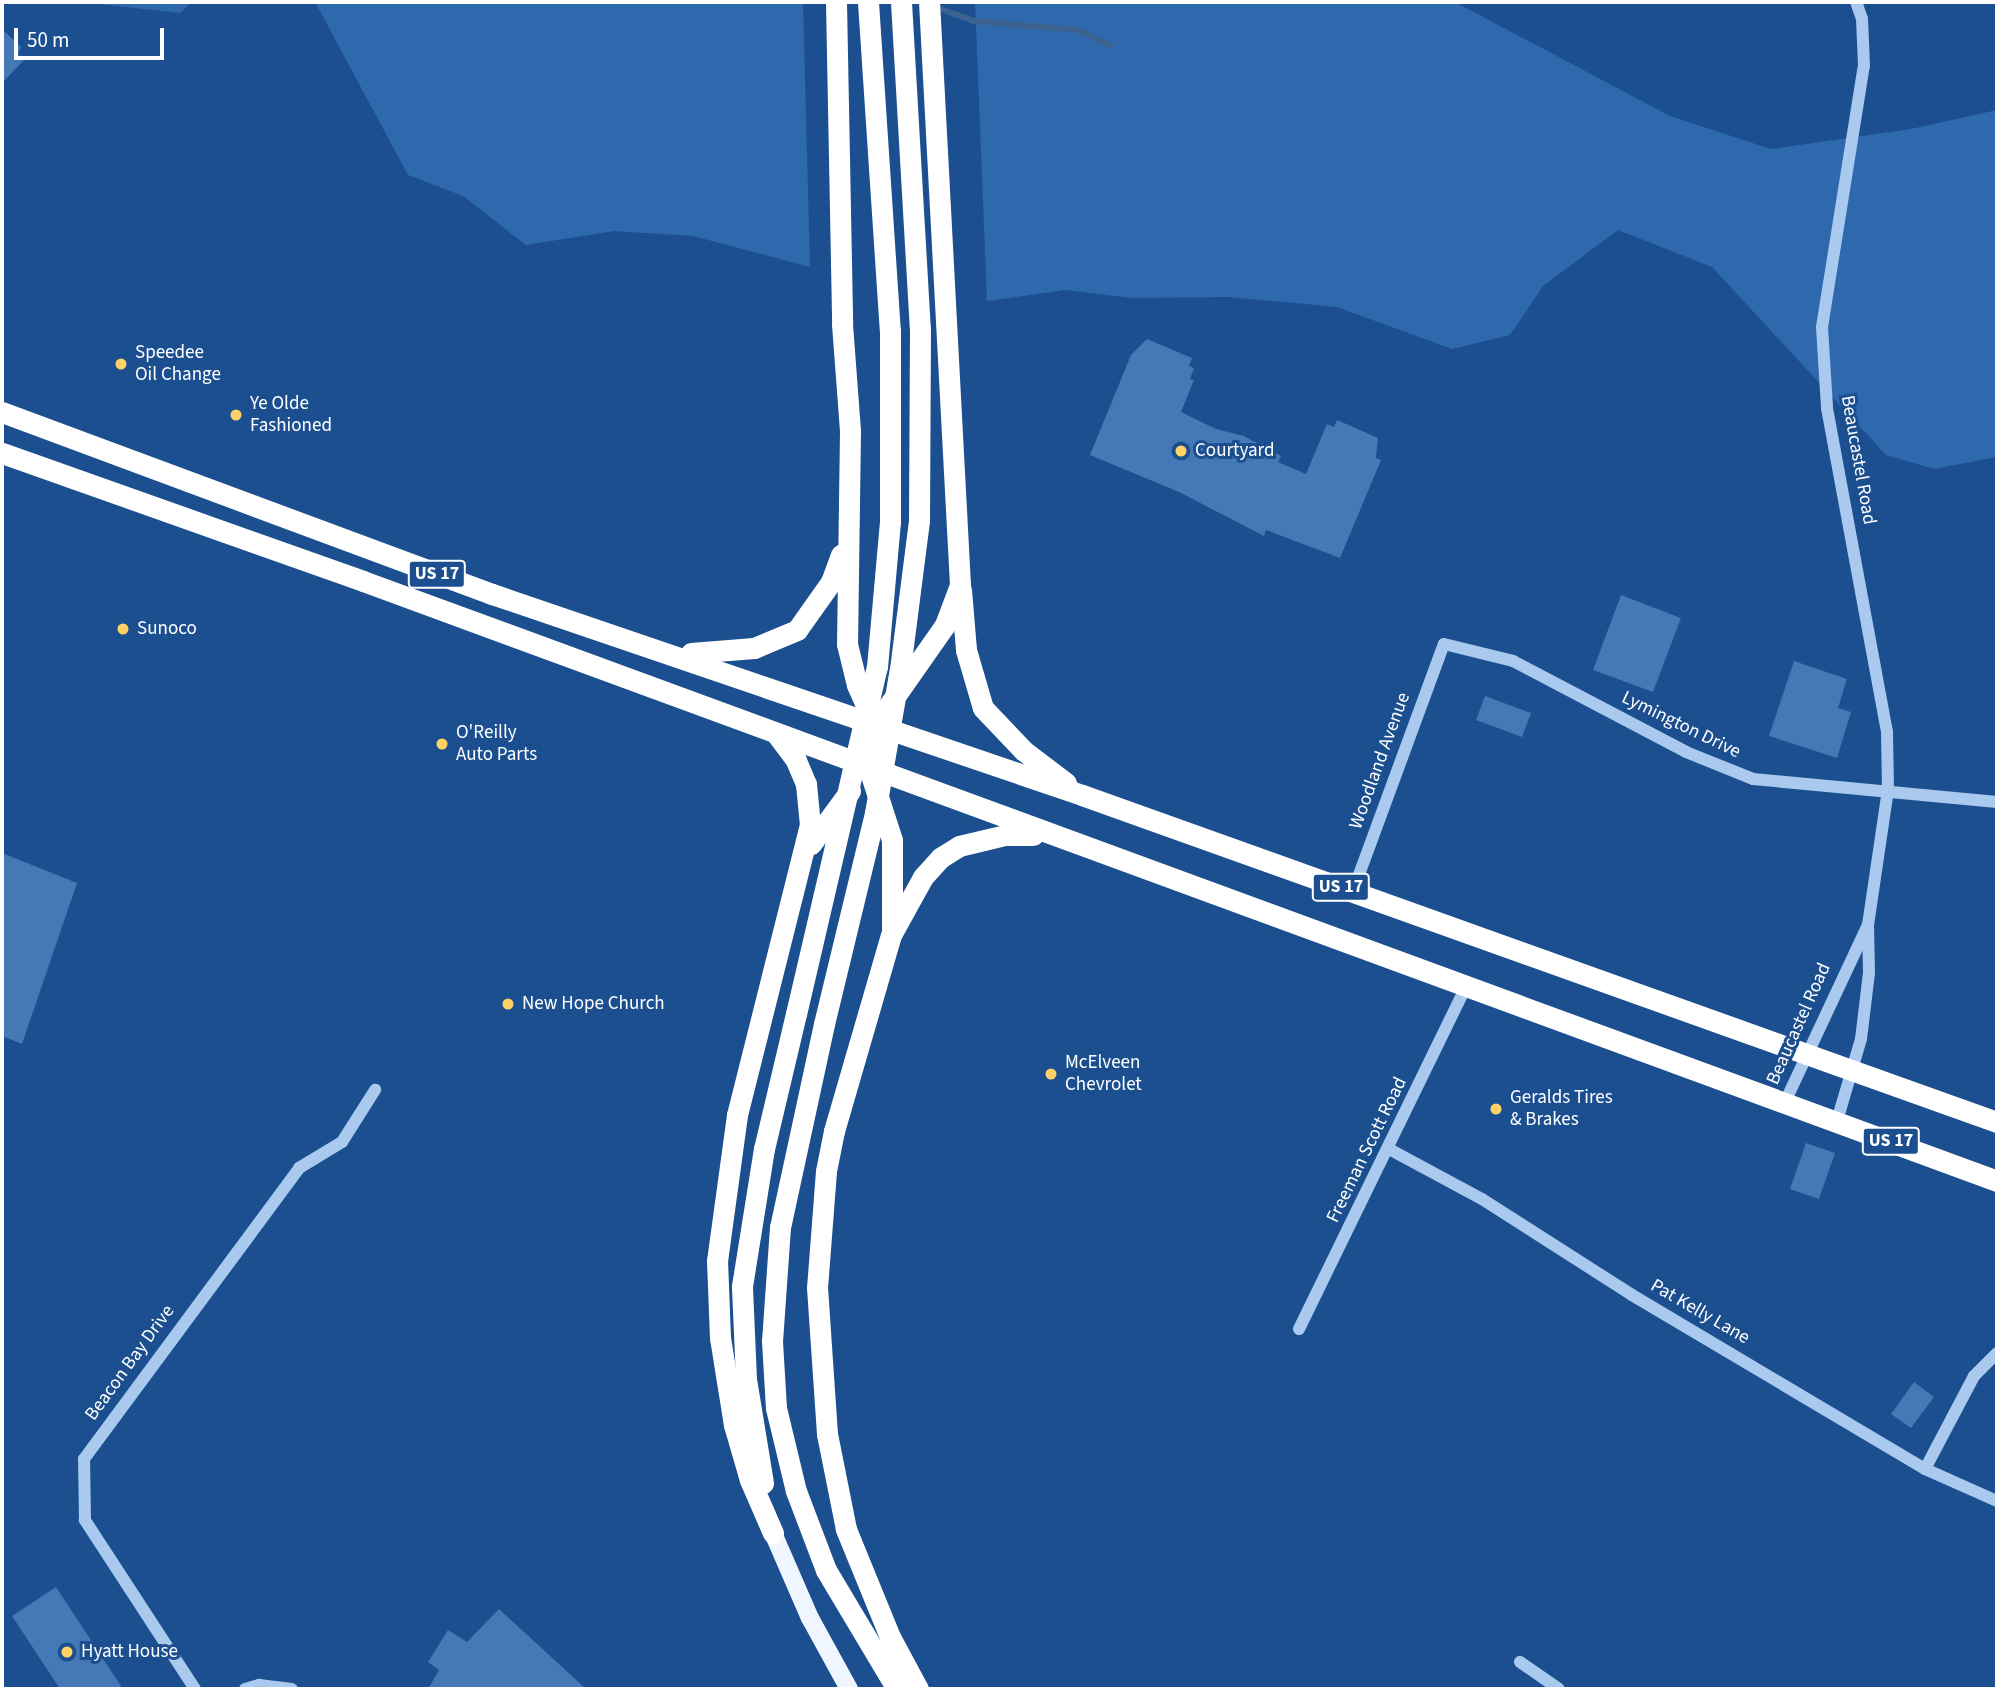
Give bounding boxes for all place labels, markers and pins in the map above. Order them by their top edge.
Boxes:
place label: Speedee Oil Change [135,342,221,386]
marker: Speedee Oil Change [113,356,129,372]
place label: Ye Olde Fashioned [250,393,332,437]
marker: Ye Olde Fashioned [228,407,244,423]
place label: Courtyard [1195,440,1275,462]
marker: Courtyard [1173,443,1189,459]
place label: Sunoco [137,618,197,640]
marker: Sunoco [115,621,131,637]
place label: O'Reilly Auto Parts [456,722,537,766]
marker: O'Reilly Auto Parts [434,736,450,752]
place label: New Hope Church [522,993,665,1015]
marker: New Hope Church [500,996,516,1012]
place label: McElveen Chevrolet [1065,1052,1142,1096]
marker: McElveen Chevrolet [1043,1066,1059,1082]
place label: Geralds Tires & Brakes [1510,1087,1613,1131]
marker: Geralds Tires & Brakes [1488,1101,1504,1117]
place label: Hyatt House [81,1641,178,1663]
marker: Hyatt House [59,1644,75,1660]

